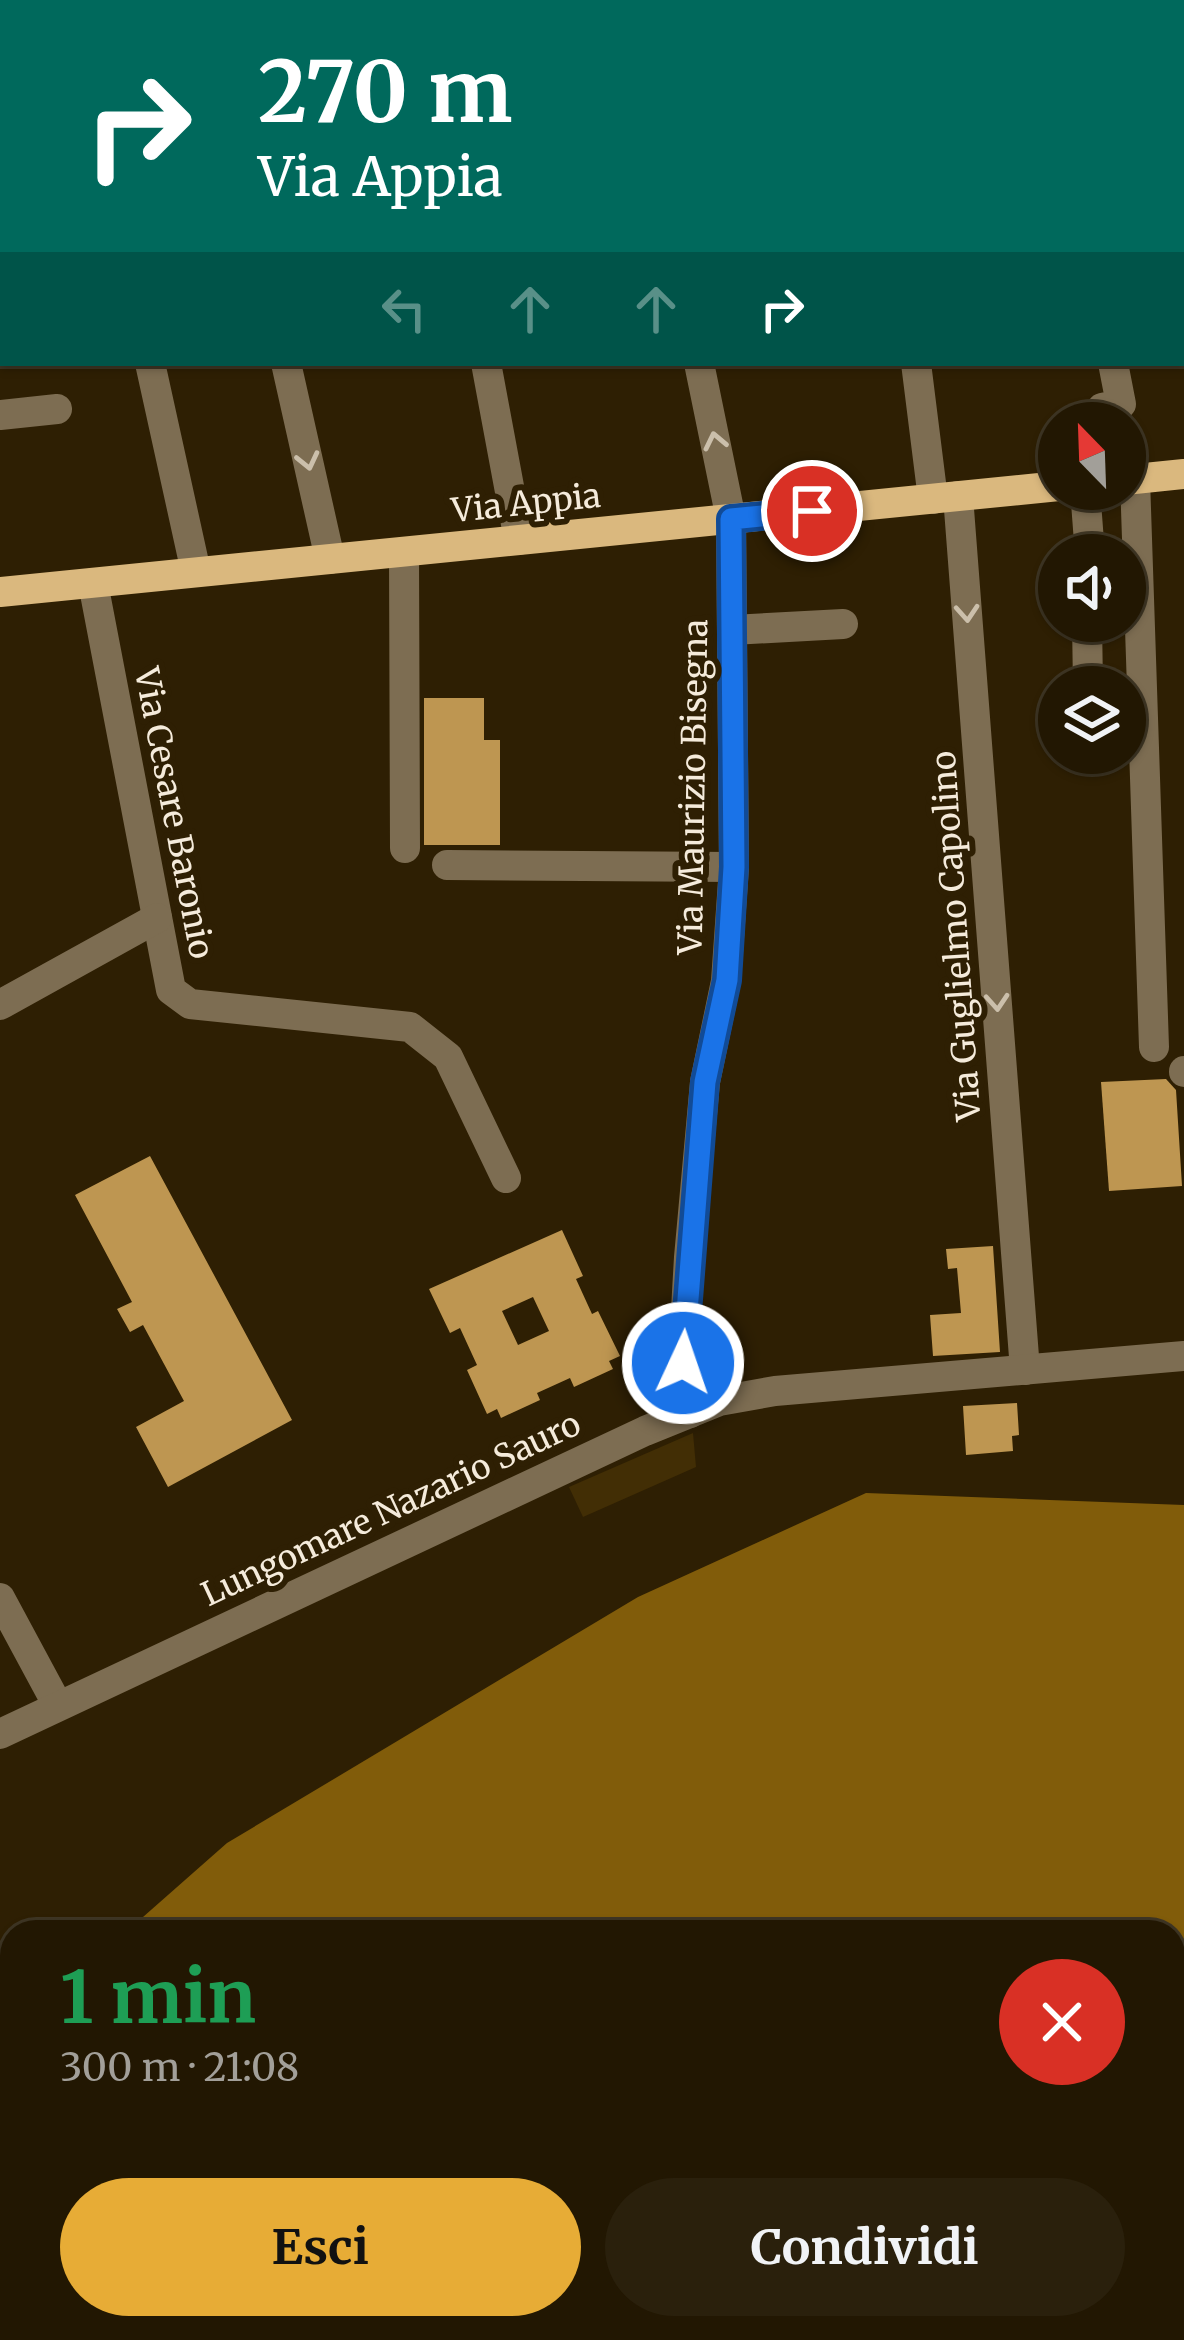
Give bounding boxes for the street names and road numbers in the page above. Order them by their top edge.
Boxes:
street label: Via Appia [448,475,603,531]
street label: Via Maurizio Bisegna [670,619,716,956]
street label: Via Cesare Baronio [125,663,222,962]
street label: Via Guglielmo Capolino [923,750,989,1123]
street label: Lungomare Nazario Sauro [195,1403,587,1615]

